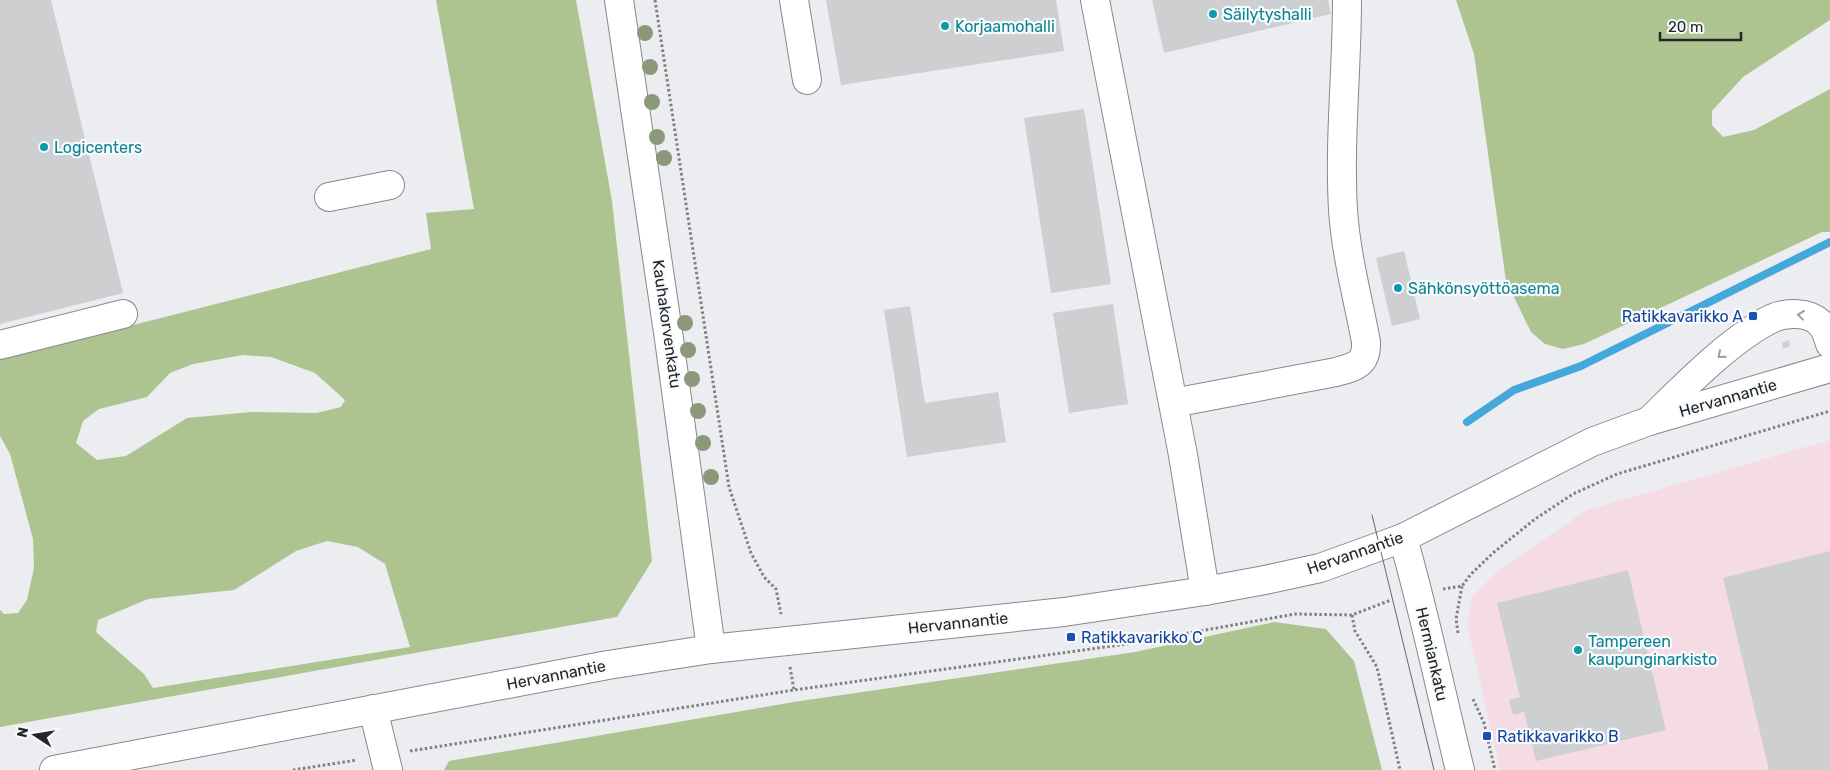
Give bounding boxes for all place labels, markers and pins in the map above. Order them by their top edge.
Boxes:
place label: Säilytyshalli [1223,5,1312,24]
marker: Säilytyshalli [1207,8,1219,20]
place label: Korjaamohalli [955,17,1055,36]
marker: Korjaamohalli [939,20,951,32]
place label: Logicenters [54,138,142,157]
marker: Logicenters [38,141,50,153]
place label: Sähkönsyöttöasema [1408,279,1560,298]
marker: Sähkönsyöttöasema [1392,282,1404,294]
place label: Ratikkavarikko A [1622,307,1743,326]
marker: Ratikkavarikko A [1747,310,1759,322]
place label: Ratikkavarikko C [1081,628,1203,647]
marker: Ratikkavarikko C [1065,631,1077,643]
place label: Tampereen kaupunginarkisto [1588,632,1717,669]
marker: Tampereen kaupunginarkisto [1572,644,1584,656]
place label: Ratikkavarikko B [1497,727,1619,746]
marker: Ratikkavarikko B [1481,730,1493,742]

